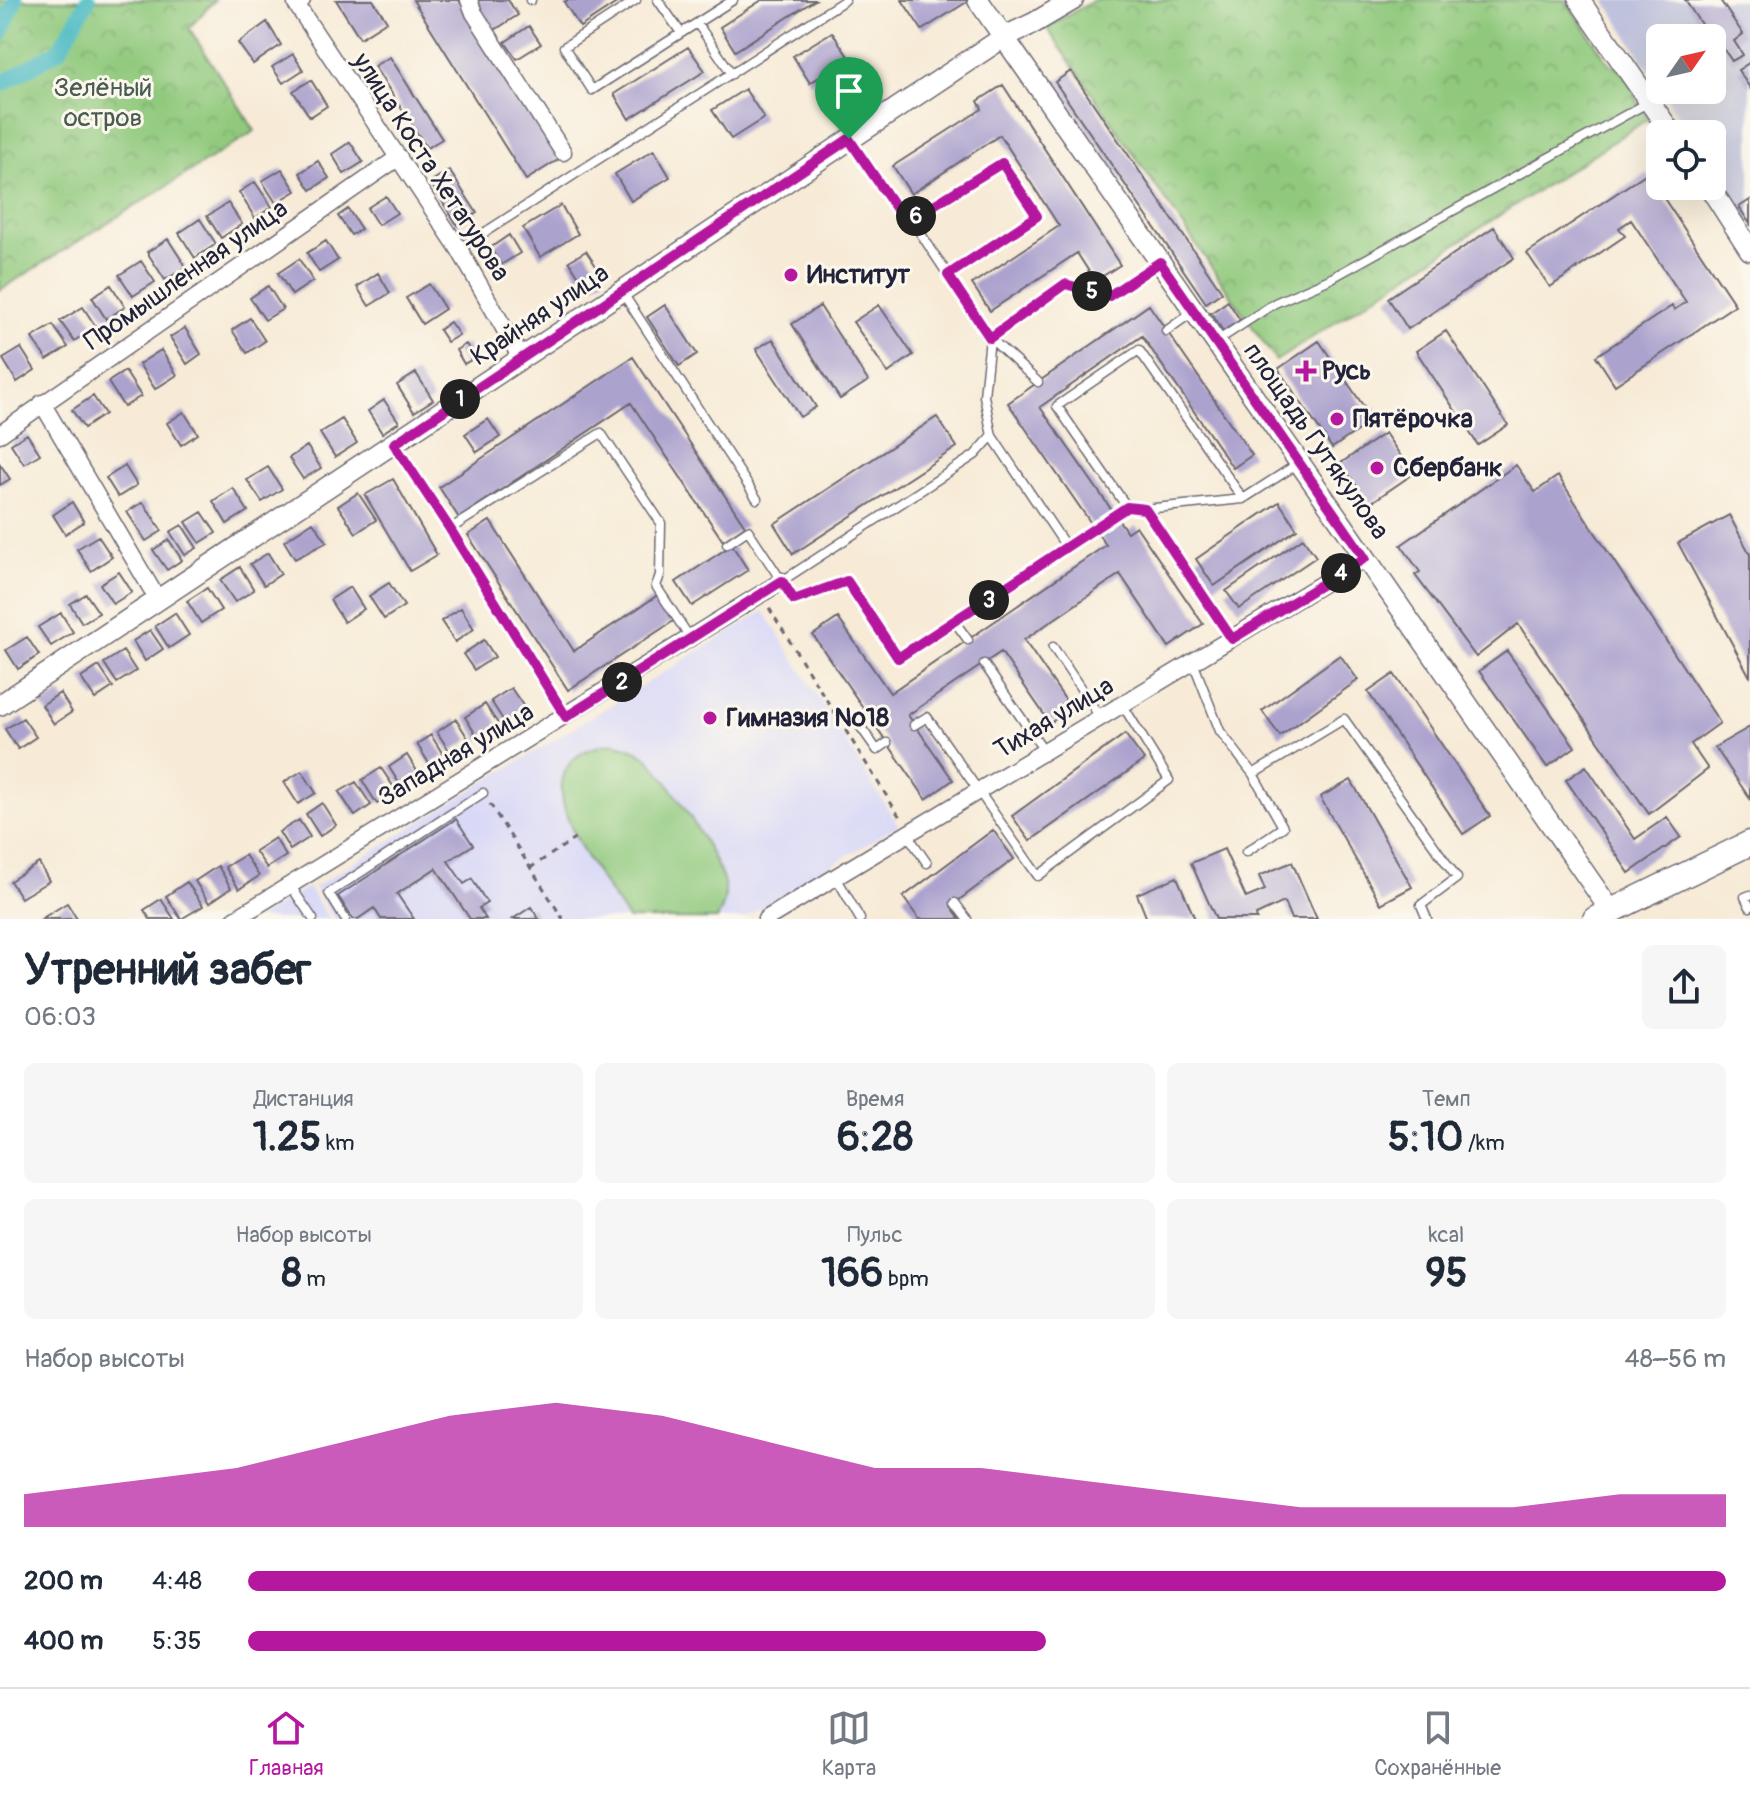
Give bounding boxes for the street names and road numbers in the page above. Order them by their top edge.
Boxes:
street label: улица Коста Хетагурова [345,46,517,287]
street label: Промышленная улица [78,193,294,357]
street label: Крайняя улица [465,257,615,373]
street label: площадь Гутякулова [1236,336,1396,546]
street label: Тихая улица [988,670,1120,766]
street label: Западная улица [372,696,540,814]

